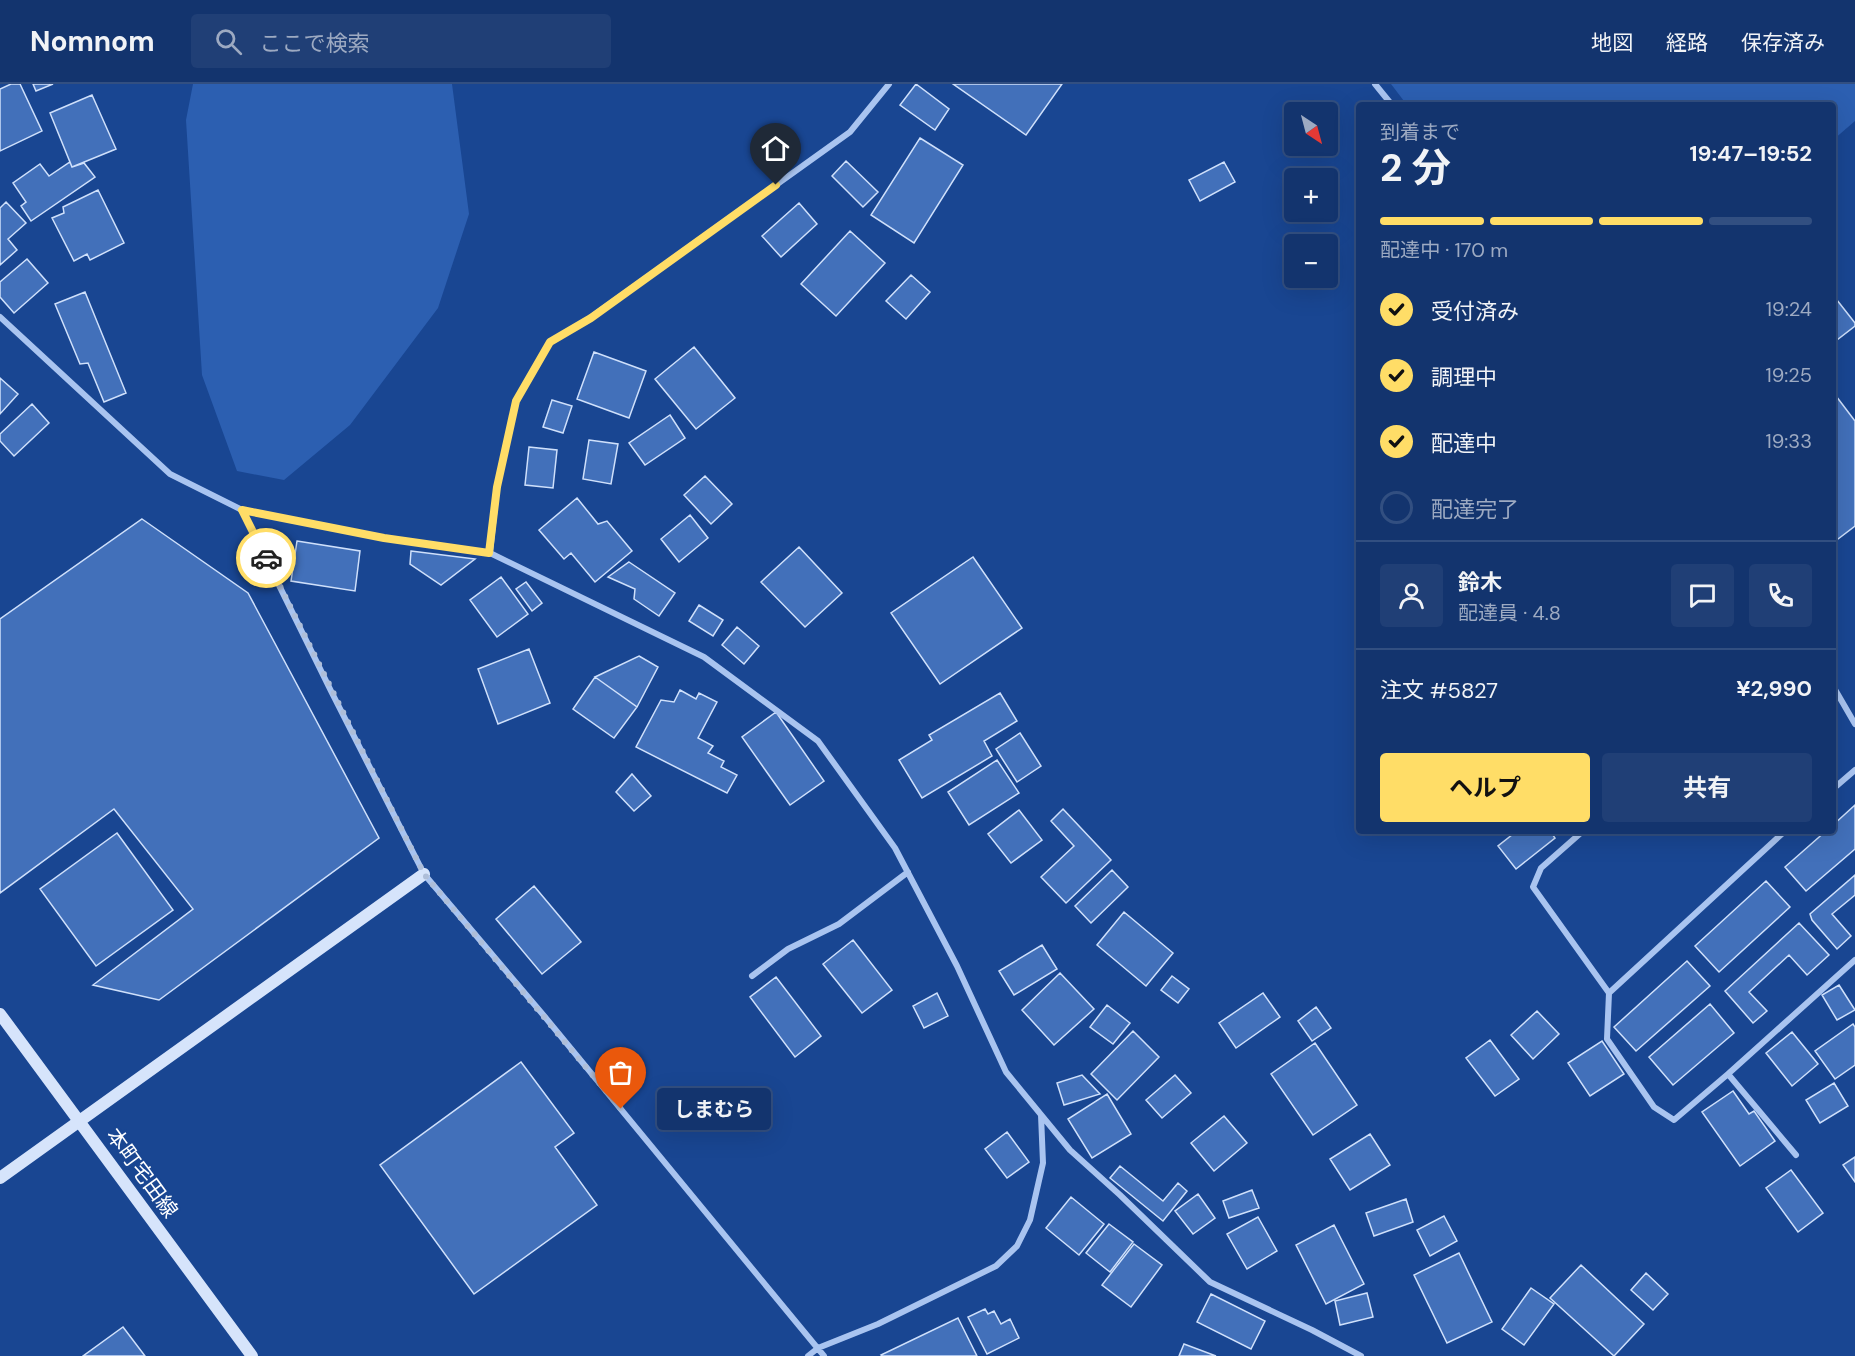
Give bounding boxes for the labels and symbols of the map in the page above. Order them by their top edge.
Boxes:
north arrow [1284,102,1338,156]
pin [750,123,801,185]
courier [236,528,296,588]
pin [595,1047,646,1109]
callout: しまむら [657,1088,771,1130]
street label: 本町宅田線 [100,1122,184,1224]

